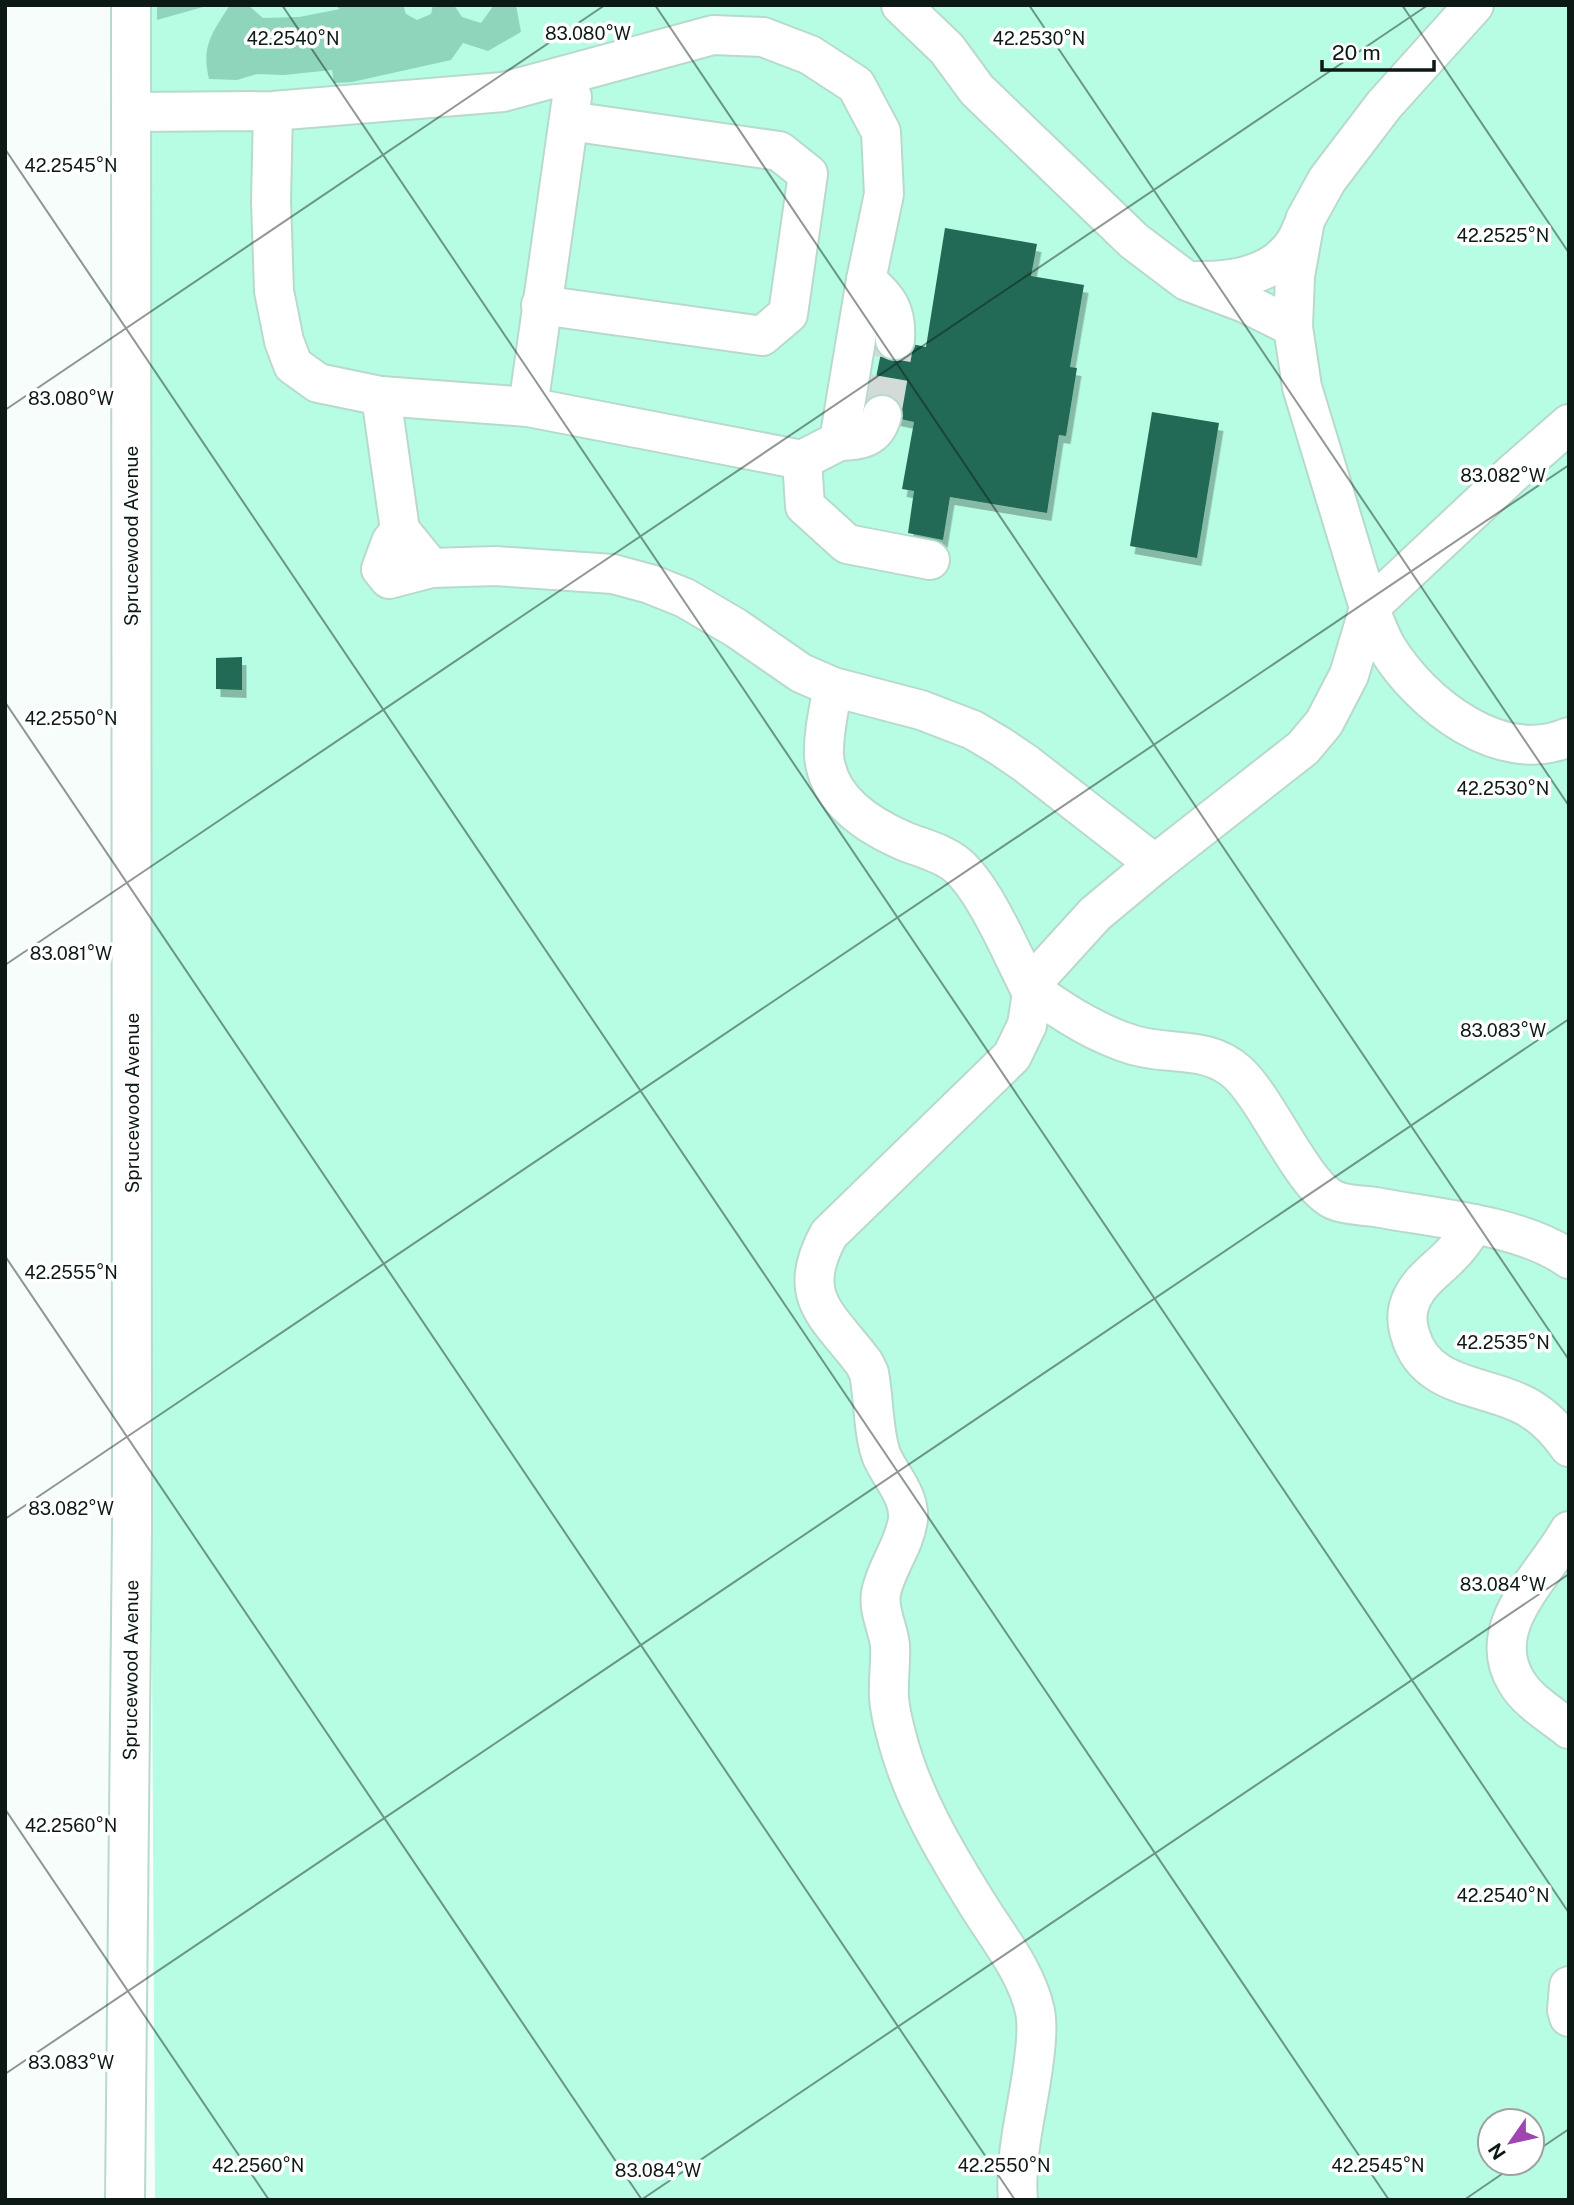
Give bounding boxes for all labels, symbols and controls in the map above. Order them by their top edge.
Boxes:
text: 83.080°W [545,23,631,44]
text: 42.2540°N [247,28,339,49]
text: 42.2530°N [993,28,1085,49]
scale bar [1322,28,1434,72]
text: 20 m [1332,40,1381,65]
text: 42.2545°N [24,155,118,176]
text: 42.2525°N [1457,225,1549,246]
text: 83.080°W [28,388,114,409]
street label: Sprucewood Avenue [120,446,142,626]
text: 83.082°W [1460,465,1546,486]
text: 42.2550°N [24,708,118,729]
text: 42.2530°N [1457,778,1549,799]
text: 83.081°W [30,943,112,964]
street label: Sprucewood Avenue [121,1013,143,1193]
text: 83.083°W [1460,1020,1546,1041]
text: 42.2555°N [24,1262,118,1283]
text: 42.2535°N [1456,1332,1550,1353]
text: 83.082°W [28,1498,114,1519]
text: 83.084°W [1460,1574,1546,1595]
street label: Sprucewood Avenue [119,1579,142,1761]
text: 42.2560°N [25,1815,117,1836]
text: 42.2540°N [1457,1885,1549,1906]
text: 83.083°W [28,2052,114,2073]
north arrow [1476,2107,1546,2177]
text: N [1484,2139,1510,2164]
text: 42.2560°N [212,2155,304,2176]
text: 42.2550°N [957,2155,1051,2176]
text: 42.2545°N [1331,2155,1425,2176]
text: 83.084°W [615,2160,701,2181]

